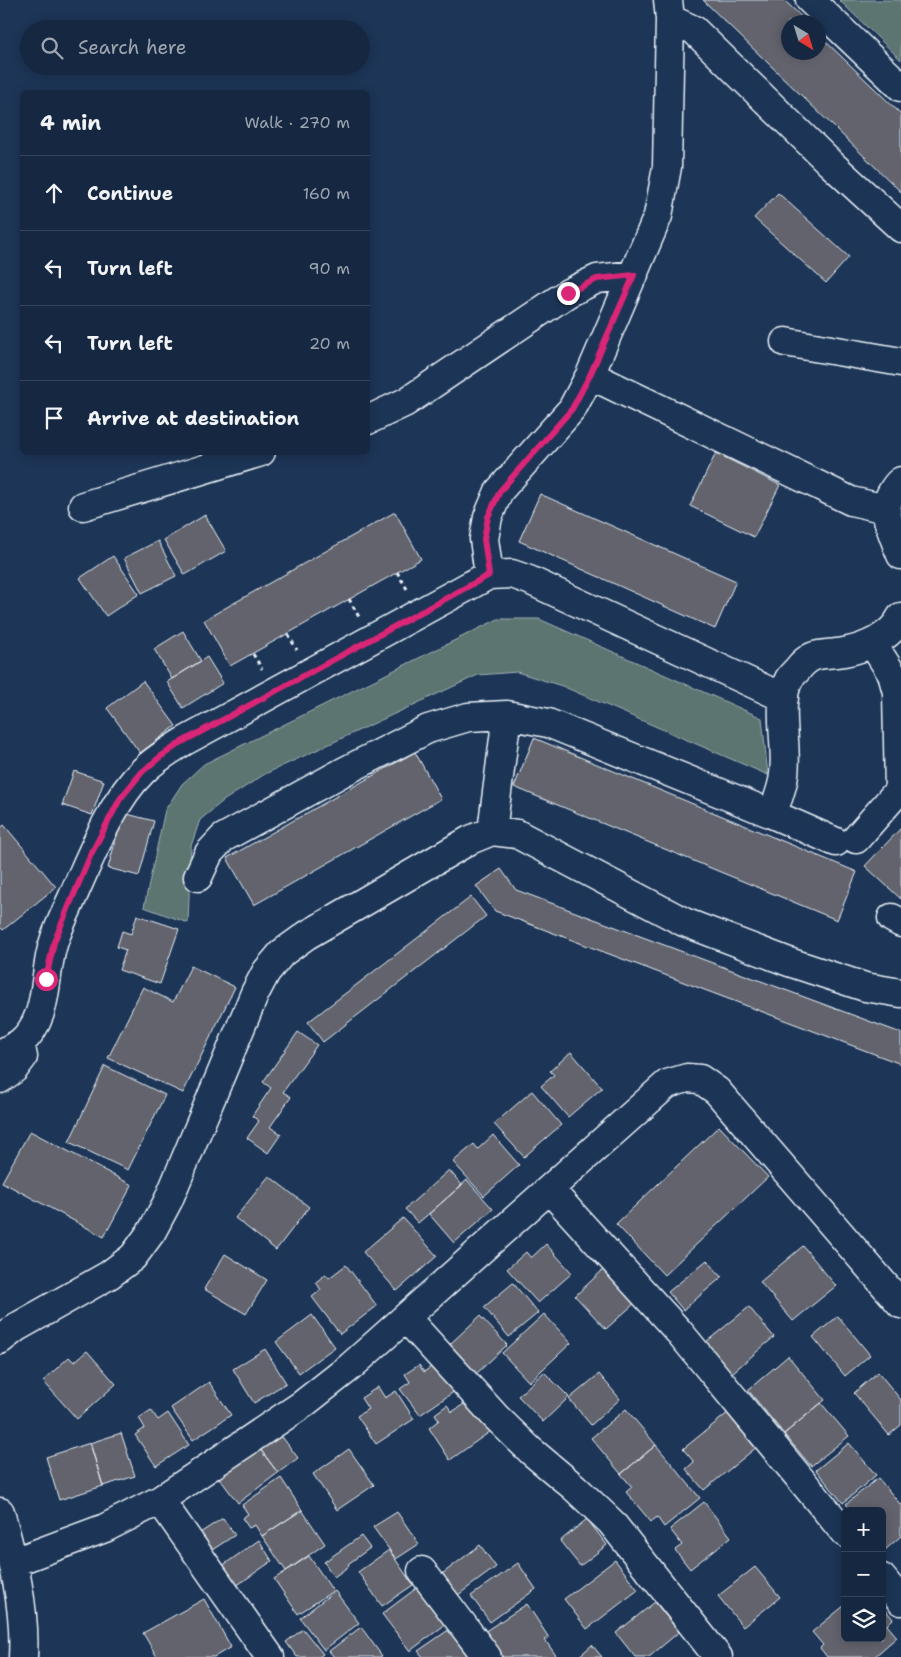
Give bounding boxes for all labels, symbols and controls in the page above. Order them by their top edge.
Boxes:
north arrow [781,15,826,60]
search box [20,20,370,75]
icon: search [38,34,66,62]
text: Search here [78,35,187,60]
text: 4 min [40,109,101,137]
text: Walk · 270 m [245,112,350,133]
icon: ahead [40,179,68,207]
text: Continue [87,181,173,206]
text: 160 m [303,183,350,204]
icon: left [40,254,68,282]
text: Turn left [87,256,173,281]
text: 90 m [309,258,350,279]
route end [557,282,580,305]
icon: left [40,329,68,357]
text: Turn left [87,331,173,356]
text: 20 m [309,333,350,354]
icon: arrive [40,404,68,432]
text: Arrive at destination [87,406,299,431]
route start [35,968,58,991]
map controls [841,1507,886,1642]
button: + [841,1507,886,1552]
button: − [841,1552,886,1597]
button: layers [841,1597,886,1642]

